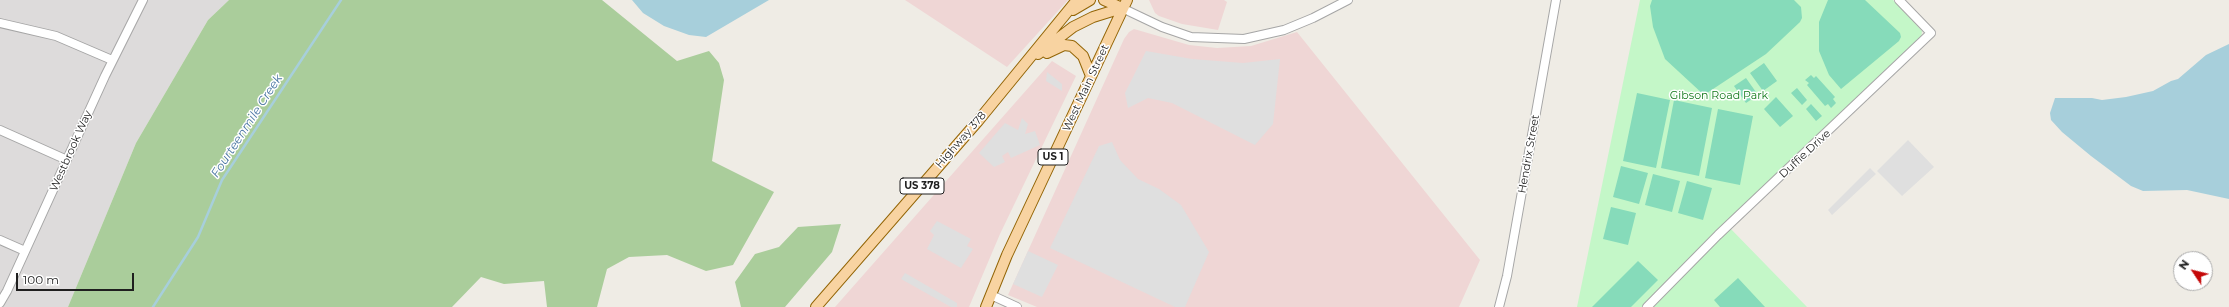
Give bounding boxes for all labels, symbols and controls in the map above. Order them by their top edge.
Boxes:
street label: West Main Street [1060,42,1112,134]
water label: Fourteenmile Creek [208,72,286,180]
park label: Gibson Road Park [1670,89,1768,103]
street label: Westbrook Way [47,109,95,193]
street label: Highway 378 [933,109,989,171]
street label: Hendrix Street [1516,114,1542,194]
street label: Duffie Drive [1777,127,1833,181]
road number: US 1 [1038,149,1068,165]
road number: US 378 [900,178,944,194]
north arrow [2173,251,2213,291]
text: N [2176,257,2192,272]
scale bar [18,265,136,291]
text: 100 m [23,272,59,287]

